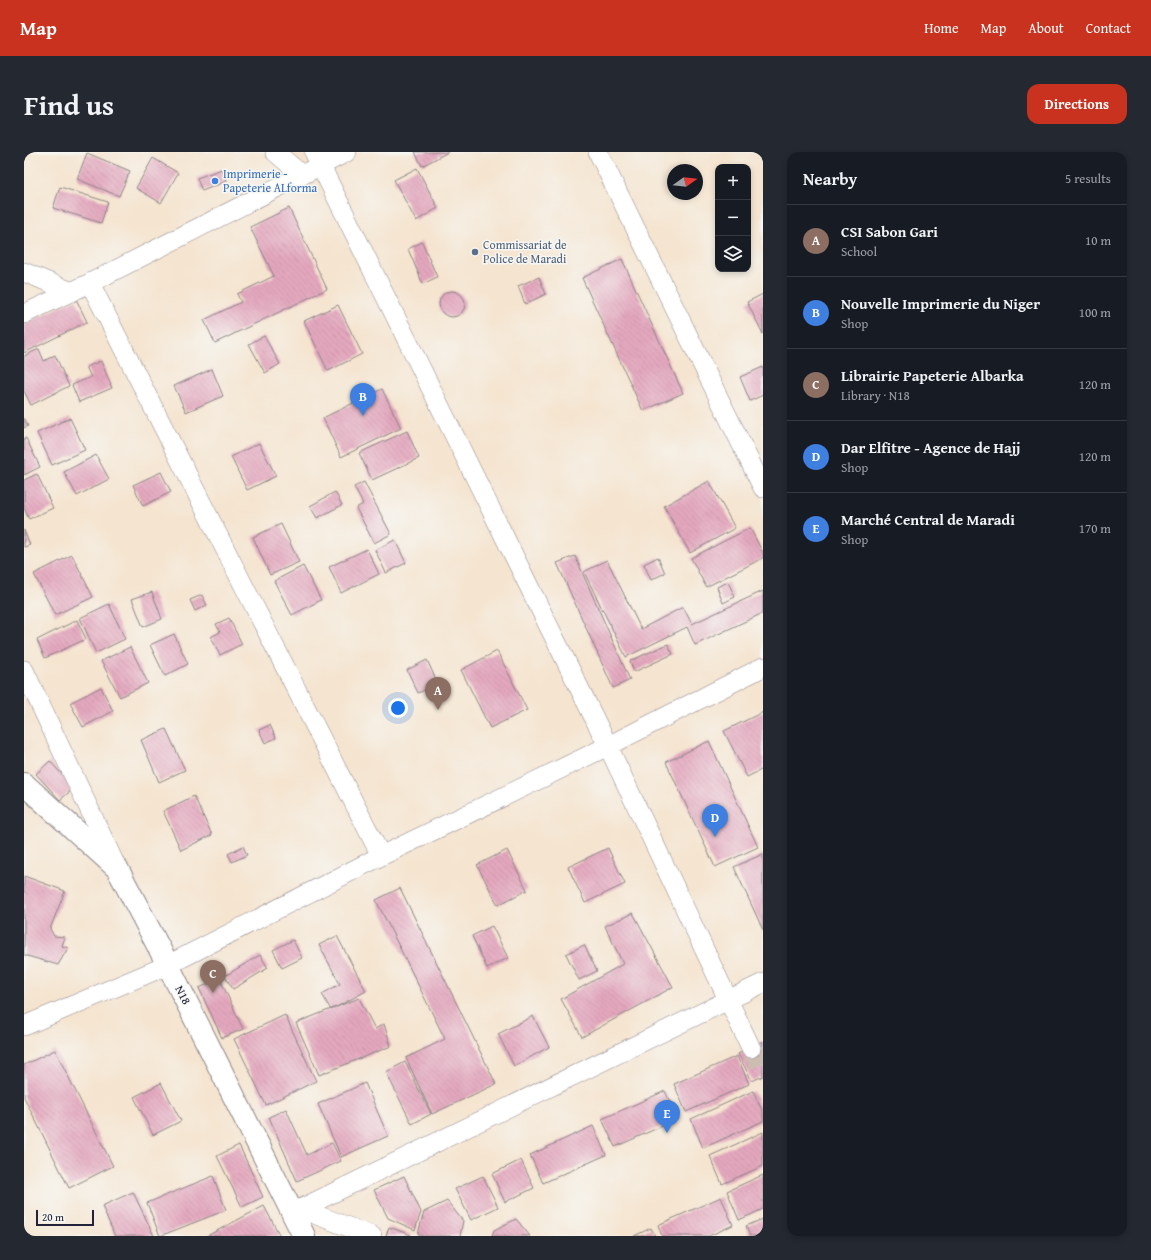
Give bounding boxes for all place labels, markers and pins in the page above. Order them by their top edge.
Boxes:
place label: Imprimerie - Papeterie ALforma [223,165,318,196]
marker: Imprimerie - Papeterie ALforma [210,176,220,186]
place label: Commissariat de Police de Maradi [483,236,567,267]
marker: Commissariat de Police de Maradi [470,247,480,257]
pin: B [350,383,376,416]
pin: A [425,677,451,710]
pin: D [702,804,728,837]
pin: C [200,960,226,993]
pin: E [654,1100,680,1133]

